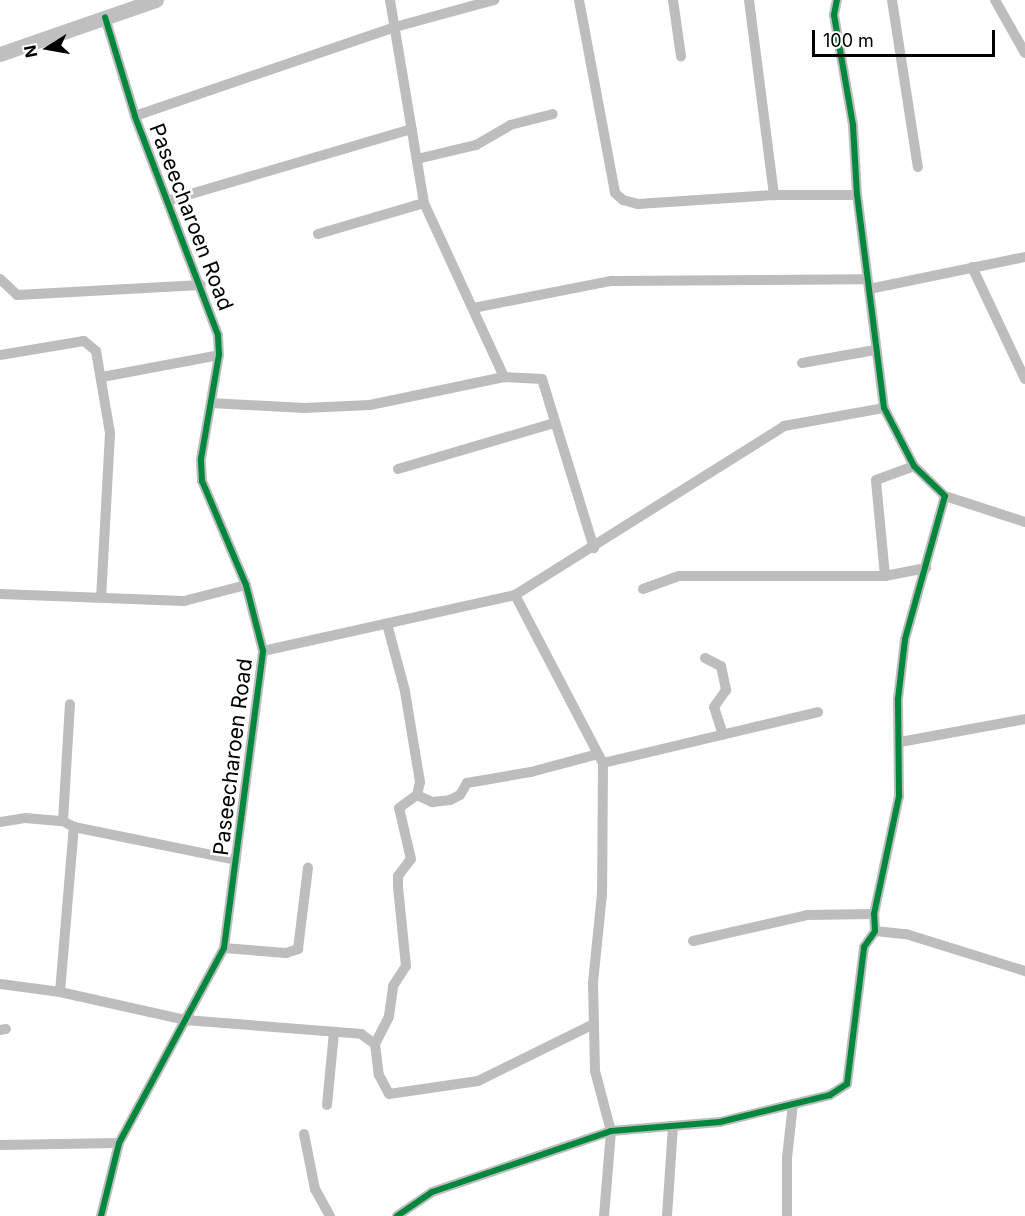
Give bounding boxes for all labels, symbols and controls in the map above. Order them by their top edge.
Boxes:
north arrow [18,18,78,78]
scale bar [815,18,998,56]
text: 100 m [823,30,874,51]
text: N [19,44,41,59]
street label: Paseecharoen Road [144,120,238,314]
street label: Paseecharoen Road [208,657,258,857]

